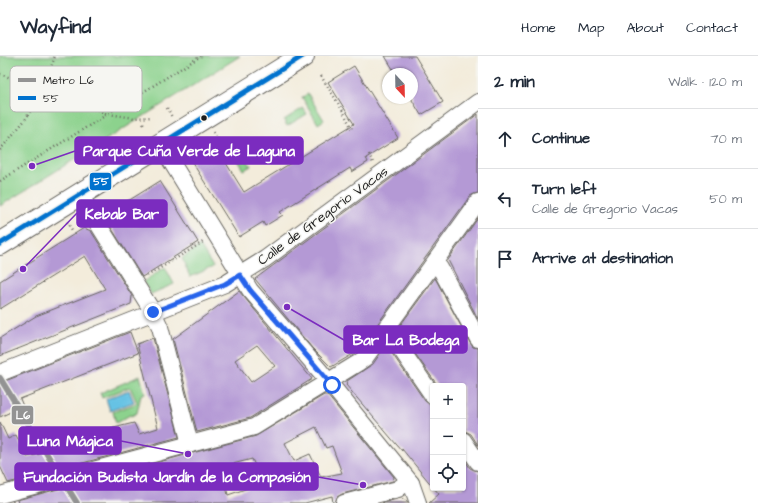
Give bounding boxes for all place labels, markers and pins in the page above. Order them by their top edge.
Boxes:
unlabelled marker [199,113,209,123]
callout: Parque Cuña Verde de Laguna [75,137,303,164]
callout: Kebab Bar [77,200,167,227]
callout: Bar La Bodega [344,326,467,353]
callout: Luna Mágica [19,427,121,454]
callout: Fundación Budista Jardín de la Compasión [15,463,318,490]

